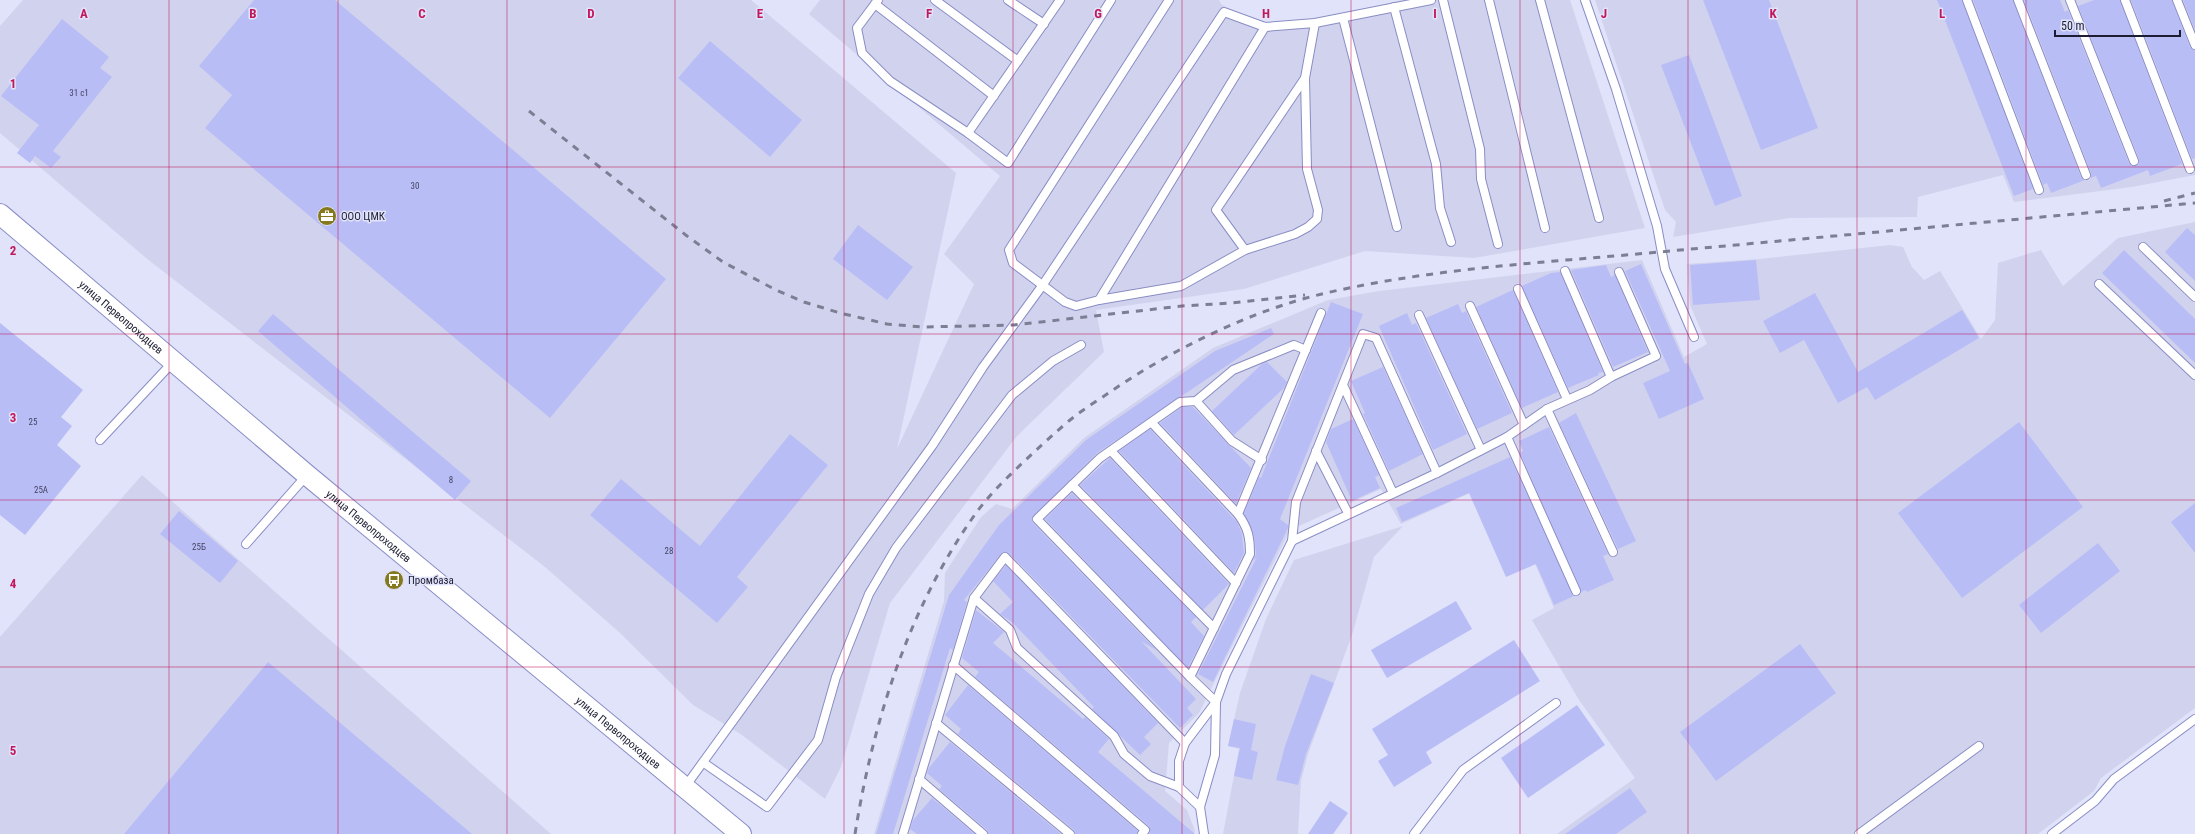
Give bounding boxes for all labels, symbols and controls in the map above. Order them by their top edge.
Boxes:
text: A [80,6,88,21]
text: B [249,6,257,21]
text: C [418,6,426,21]
text: D [587,6,595,21]
text: E [757,6,764,21]
text: F [926,6,932,21]
text: G [1094,6,1102,21]
text: H [1262,6,1270,21]
text: I [1433,6,1437,21]
text: J [1601,6,1607,21]
text: K [1769,6,1777,21]
text: L [1939,6,1945,21]
scale bar [2055,12,2180,38]
text: 50 m [2061,19,2085,33]
text: 1 [10,76,16,91]
house number: 31 с1 [69,88,89,98]
house number: 30 [411,181,419,191]
office icon: ООО ЦМК [316,205,338,227]
place label: ООО ЦМК [341,210,386,223]
text: 2 [10,243,17,258]
street label: улица Первопроходцев [76,278,166,357]
text: 3 [10,410,16,425]
house number: 25 [29,417,38,427]
house number: 8 [449,475,453,485]
house number: 25А [34,485,48,495]
street label: улица Первопроходцев [323,487,414,565]
house number: 25Б [192,542,206,552]
house number: 28 [665,546,673,556]
bus stop icon: Промбаза [383,569,405,591]
place label: Промбаза [408,574,454,587]
text: 4 [10,576,17,591]
street label: улица Первопроходцев [573,694,663,772]
text: 5 [10,743,17,758]

